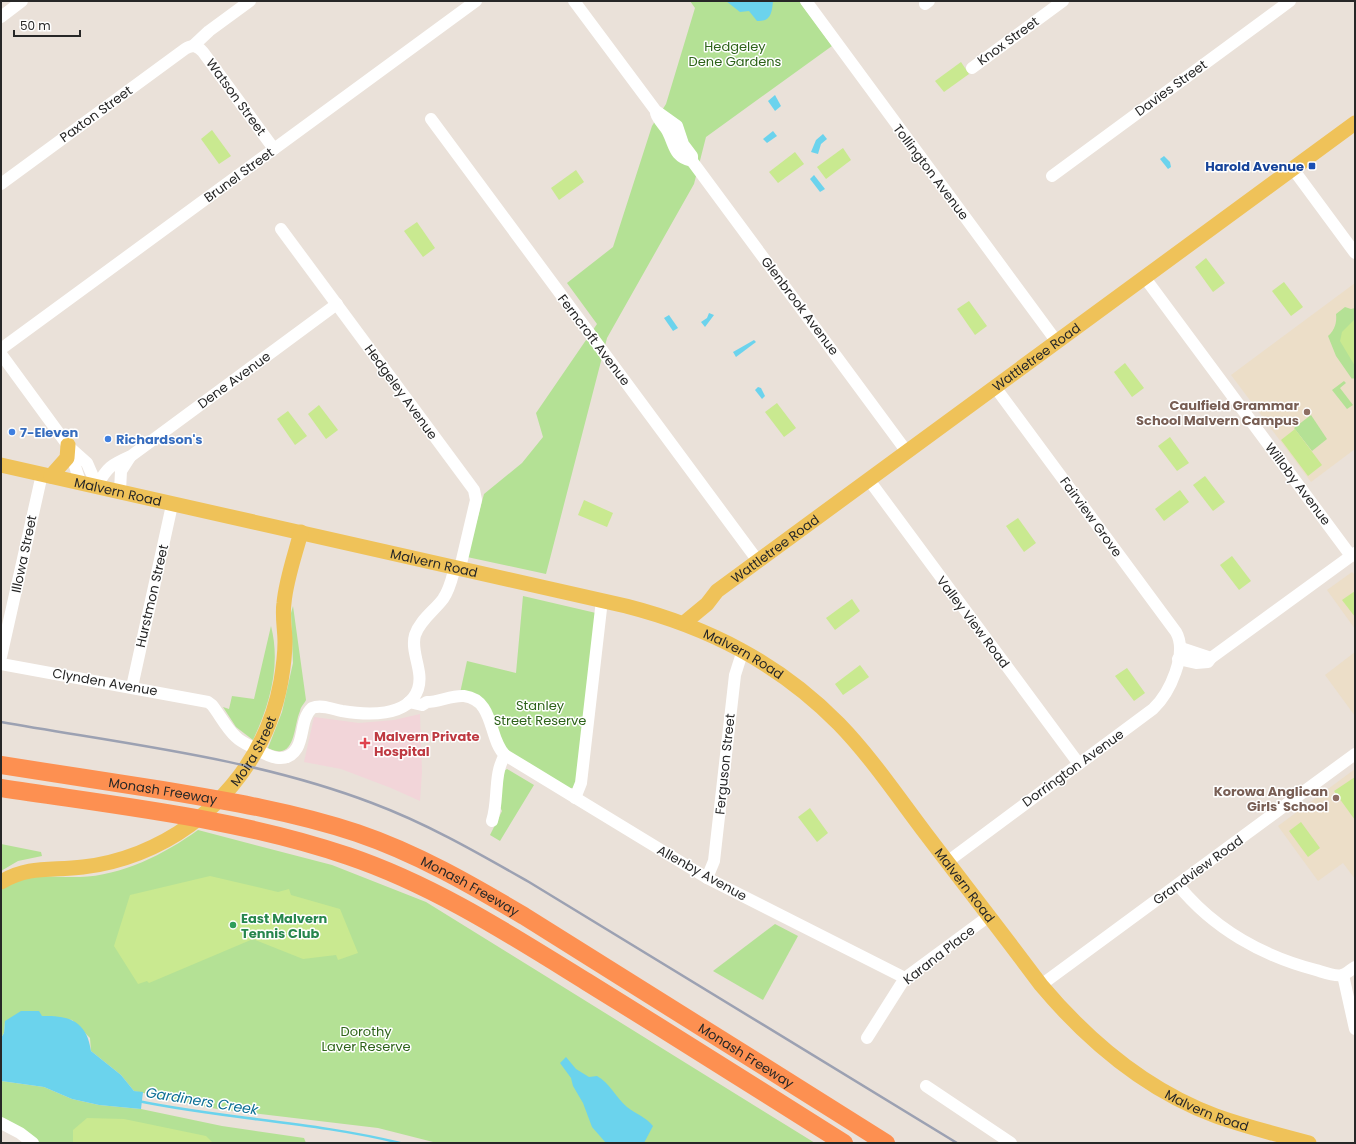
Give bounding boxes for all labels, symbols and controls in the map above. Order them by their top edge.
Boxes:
scale bar [14,12,80,38]
street label: Knox Street [973,12,1043,70]
text: 50 m [20,17,51,34]
park label: Hedgeley Dene Gardens [689,37,782,71]
street label: Watson Street [202,55,271,140]
street label: Davies Street [1131,55,1211,121]
street label: Paxton Street [56,81,136,147]
street label: Tollington Avenue [889,120,973,224]
street label: Brunel Street [200,143,278,207]
place label: Harold Avenue [1205,157,1304,176]
marker: Harold Avenue [1307,161,1317,171]
street label: Glenbrook Avenue [757,253,843,359]
street label: Ferncroft Avenue [553,290,635,390]
street label: Wattletree Road [988,318,1084,396]
street label: Hedgeley Avenue [360,340,442,444]
street label: Dene Avenue [194,347,274,413]
place label: Caulfield Grammar School Malvern Campus [1136,396,1299,430]
marker: Caulfield Grammar School Malvern Campus [1302,407,1312,417]
place label: 7-Eleven [20,423,79,442]
marker: 7-Eleven [7,427,17,437]
place label: Richardson's [116,430,203,449]
marker: Richardson's [103,434,113,444]
street label: Willoby Avenue [1261,439,1335,529]
street label: Malvern Road [73,472,164,510]
street label: Fairview Grove [1055,473,1127,561]
street label: Wattletree Road [727,510,823,587]
street label: Illowa Street [7,513,42,595]
street label: Hurstmon Street [131,542,173,649]
street label: Malvern Road [389,544,480,582]
street label: Valley View Road [932,572,1014,672]
street label: Malvern Road [701,624,787,683]
street label: Clynden Avenue [51,663,159,701]
park label: Stanley Street Reserve [494,696,586,730]
street label: Ferguson Street [710,712,740,815]
street label: Moira Street [226,713,280,790]
street label: Dorrington Avenue [1018,725,1128,811]
place label: Malvern Private Hospital [374,727,480,761]
marker: Malvern Private Hospital [359,737,371,749]
street label: Monash Freeway [107,772,219,809]
place label: Korowa Anglican Girls' School [1214,782,1328,816]
marker: Korowa Anglican Girls' School [1331,793,1341,803]
street label: Grandview Road [1149,831,1247,909]
street label: Allenby Avenue [654,840,750,906]
street label: Malvern Road [930,844,1000,926]
street label: Monash Freeway [418,851,523,921]
place label: East Malvern Tennis Club [241,909,327,943]
marker: East Malvern Tennis Club [228,920,238,930]
street label: Karana Place [899,921,979,989]
street label: Monash Freeway [695,1018,798,1093]
park label: Dorothy Laver Reserve [321,1022,411,1056]
water label: Gardiners Creek [144,1082,260,1120]
street label: Malvern Road [1162,1084,1251,1136]

